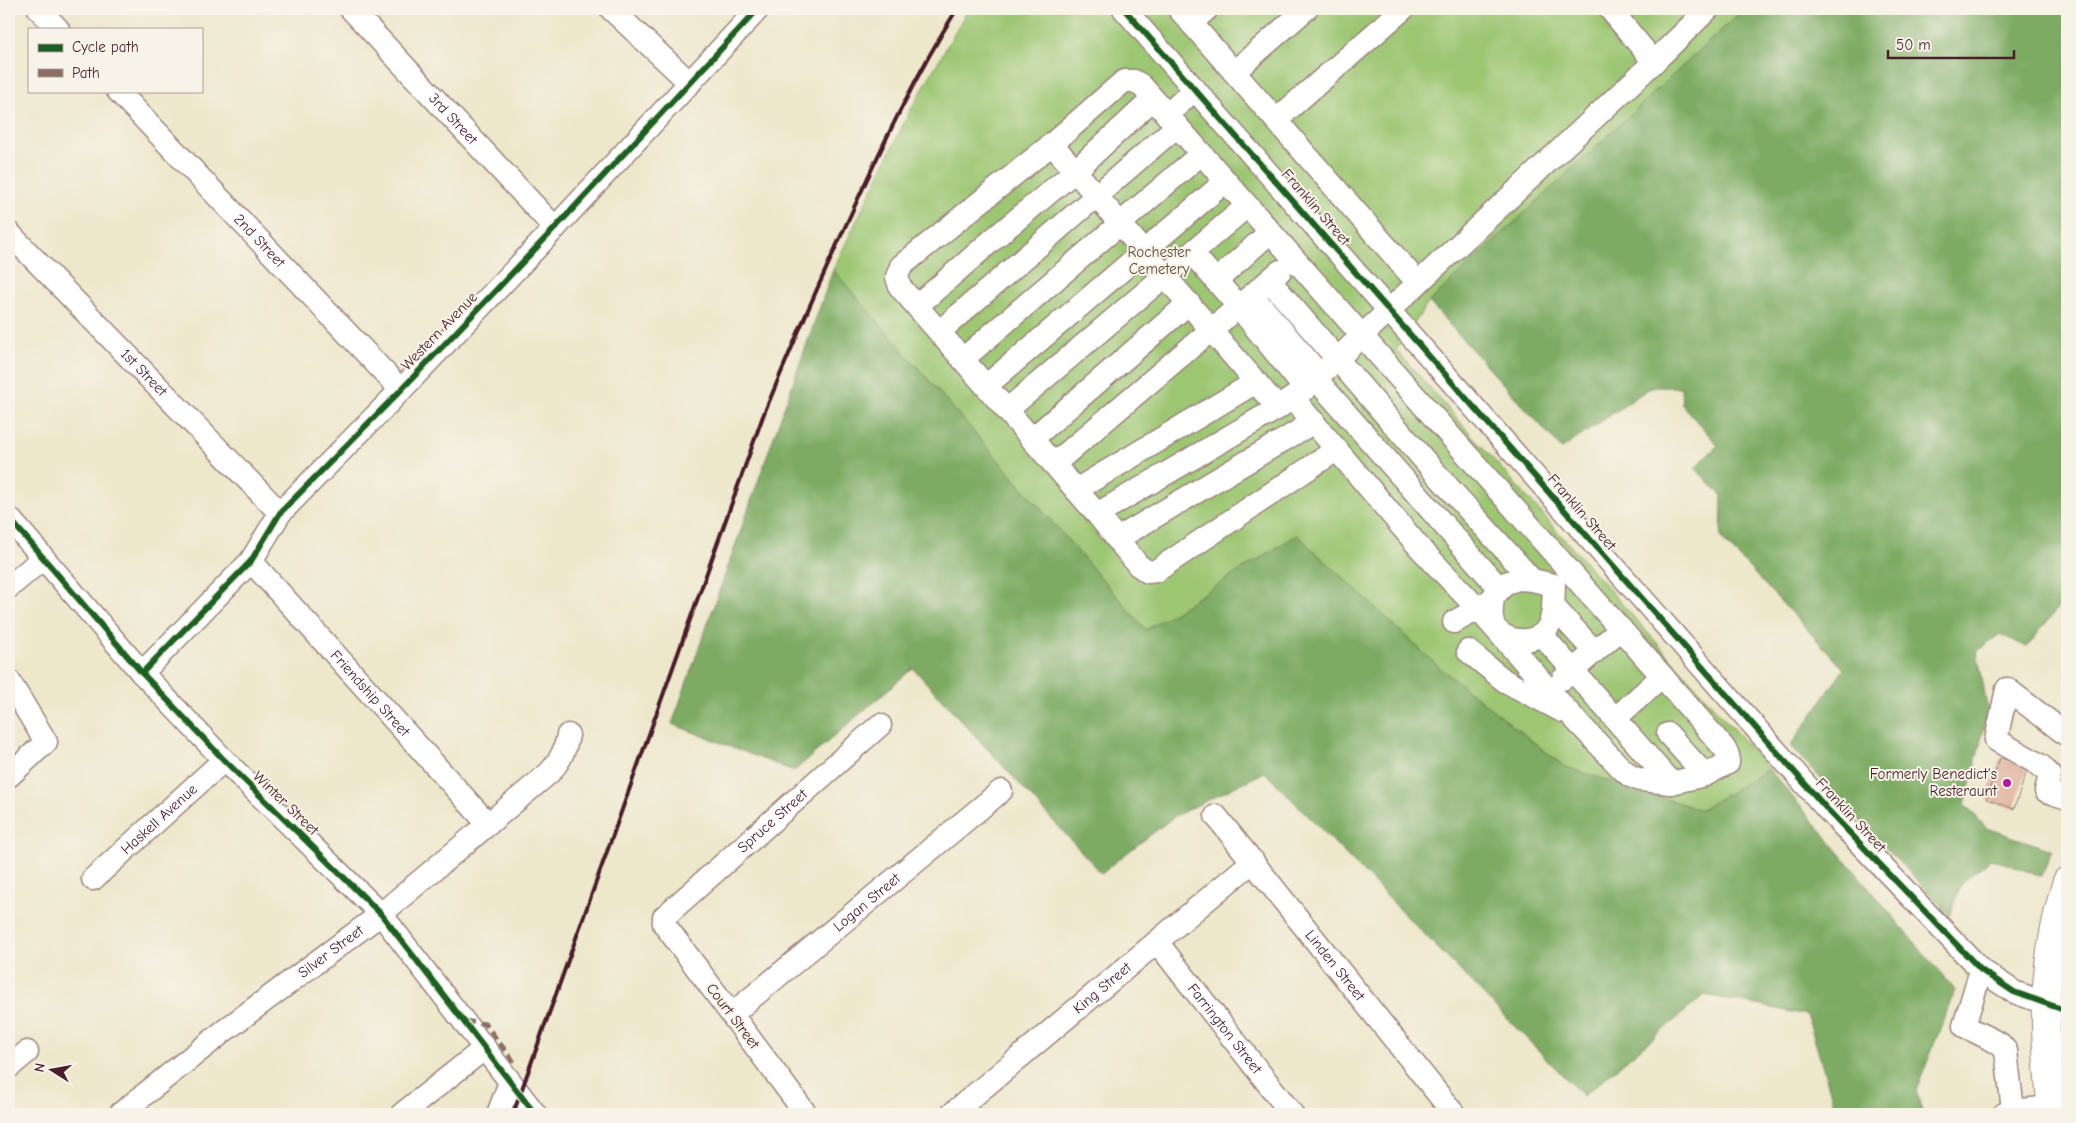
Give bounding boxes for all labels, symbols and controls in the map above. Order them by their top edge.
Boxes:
legend [28,28,202,92]
scale bar [1888,28,2015,60]
text: 50 m [1896,36,1931,54]
text: Cycle path [72,38,139,56]
text: Path [72,64,100,82]
street label: 3rd Street [425,89,482,149]
street label: Franklin Street [1278,165,1354,249]
street label: 2nd Street [230,210,290,272]
park label: Rochester Cemetery [1127,243,1191,278]
street label: Western Avenue [397,288,481,374]
street label: 1st Street [117,345,171,400]
street label: Franklin Street [1544,470,1620,554]
street label: Friendship Street [327,646,414,741]
place label: Formerly Benedict's Resteraunt [1870,765,1998,800]
street label: Winter Street [249,767,323,839]
street label: Franklin Street [1812,774,1891,856]
marker: Formerly Benedict's Resteraunt [2001,777,2013,789]
street label: Haskell Avenue [117,780,201,858]
street label: Spruce Street [734,785,811,857]
street label: Logan Street [830,869,904,935]
street label: Silver Street [294,921,367,982]
street label: Linden Street [1301,926,1369,1005]
street label: King Street [1069,958,1135,1018]
street label: Court Street [702,980,764,1053]
street label: Farrington Street [1184,980,1266,1078]
north arrow [28,1046,78,1096]
text: N [31,1062,49,1074]

